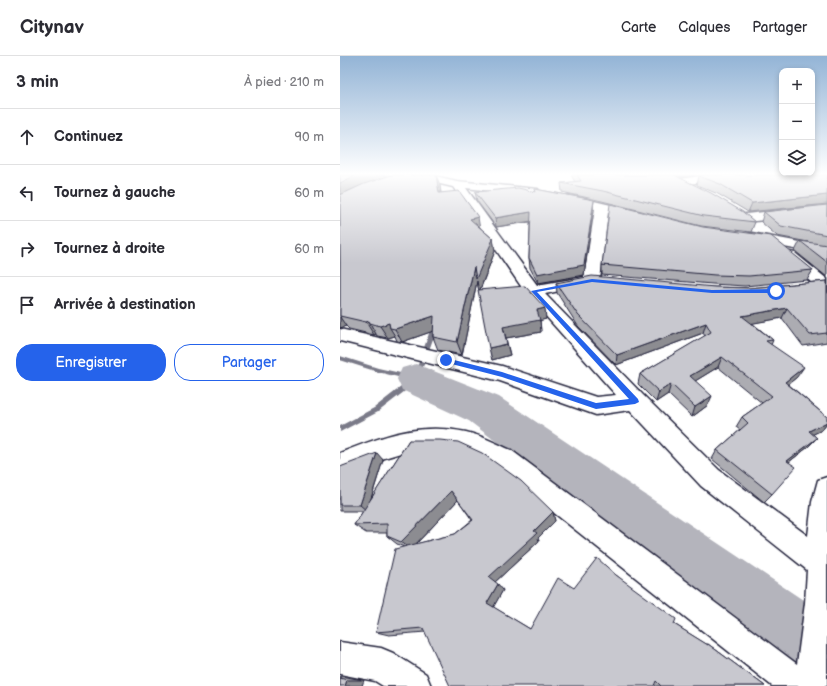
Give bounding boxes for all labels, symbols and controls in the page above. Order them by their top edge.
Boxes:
text: Citynav [20,16,84,39]
text: Carte [621,19,656,36]
text: Calques [678,19,730,36]
text: Partager [752,19,807,36]
map controls [779,68,815,176]
button: + [779,68,815,104]
text: 3 min [16,72,59,92]
text: À pied · 210 m [244,74,324,90]
button: − [779,104,815,140]
icon: ahead [16,126,38,148]
text: Continuez [54,127,123,146]
text: 90 m [295,129,324,145]
button: layers [779,140,815,176]
icon: left [16,182,38,204]
text: Tournez à gauche [54,183,175,202]
text: 60 m [294,185,324,201]
icon: right [16,238,38,260]
text: Tournez à droite [54,239,165,258]
text: 60 m [294,241,324,257]
route start [767,282,785,300]
icon: arrive [16,294,38,316]
text: Arrivée à destination [54,295,196,314]
button: Enregistrer [16,344,166,381]
button: Partager [174,344,324,381]
route end [437,351,455,369]

